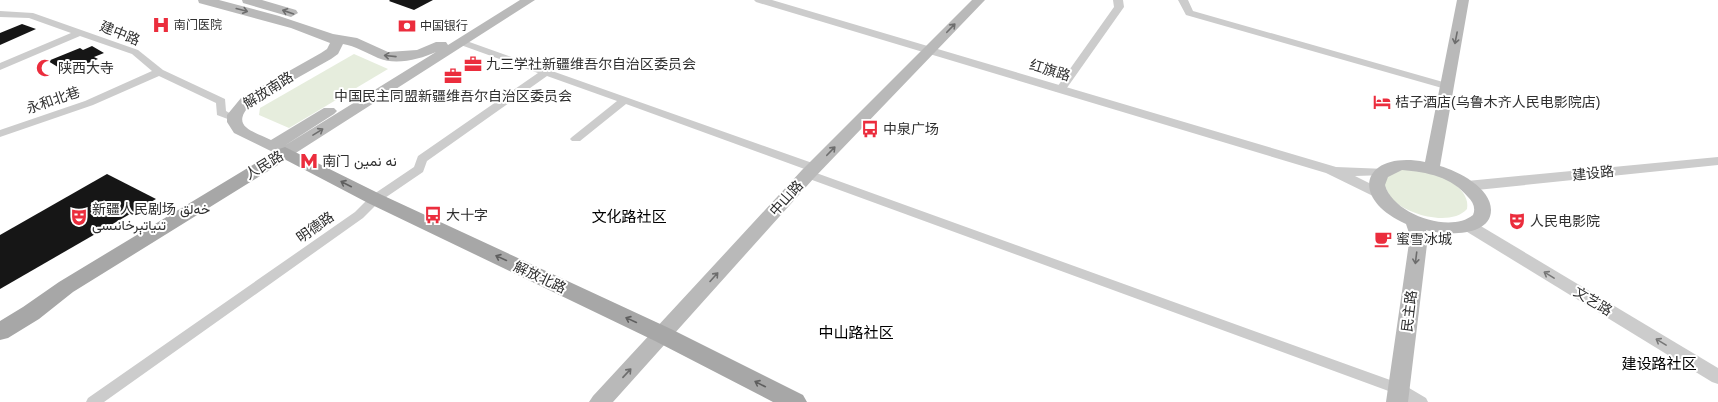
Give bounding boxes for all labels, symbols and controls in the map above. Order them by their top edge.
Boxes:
one-way arrow [235,7,248,14]
one-way arrow [282,8,295,15]
hospital icon: 南门医院 [151,15,171,35]
bank icon: 中国银行 [397,16,417,36]
street label: 建中路 [98,18,142,48]
place label: 南门医院 [174,18,222,32]
place label: 中国银行 [420,19,468,33]
one-way arrow [946,23,956,33]
one-way arrow [1451,31,1459,44]
one-way arrow [384,53,397,60]
office icon: 九三学社新疆维吾尔自治区委员会 [463,54,483,74]
place label: 九三学社新疆维吾尔自治区委员会 [486,56,696,72]
street label: 红旗路 [1028,56,1072,84]
mosque icon: 陕西大寺 [35,58,55,78]
place label: 陕西大寺 [58,60,114,76]
office icon: 中国民主同盟新疆维吾尔自治区委员会 [443,66,463,86]
street label: 解放南路 [240,68,296,112]
street label: 永和北巷 [24,83,82,117]
place label: 中国民主同盟新疆维吾尔自治区委员会 [334,88,572,104]
hotel icon: 桔子酒店(乌鲁木齐人民电影院店) [1372,92,1392,112]
place label: 桔子酒店(乌鲁木齐人民电影院店) [1395,94,1600,110]
bus stop icon: 中泉广场 [860,119,880,139]
place label: 中泉广场 [883,121,939,137]
one-way arrow [312,128,323,136]
one-way arrow [826,146,836,156]
street label: 人民路 [242,147,286,183]
metro station icon: 南门 نە نمين [299,151,319,171]
place label: 南门 نە نمين [322,153,397,170]
street label: 建设路 [1571,163,1615,183]
street label: 中山路 [766,177,806,219]
one-way arrow [340,180,352,187]
place label: 新疆人民剧场 خەلق تىياتېرخانىسى [92,201,210,235]
bus stop icon: 大十字 [423,205,443,225]
theatre icon: 新疆人民剧场 خەلق تىياتېرخانىسى [69,207,89,227]
place label: 大十字 [446,207,488,223]
street label: 明德路 [293,208,337,246]
district label: 文化路社区 [591,208,667,225]
theatre icon: 人民电影院 [1507,211,1527,231]
place label: 人民电影院 [1530,213,1600,229]
cafe icon: 蜜雪冰城 [1373,229,1393,249]
place label: 蜜雪冰城 [1396,231,1452,247]
one-way arrow [1412,251,1420,264]
one-way arrow [495,254,507,261]
street label: 解放北路 [511,258,569,296]
one-way arrow [1543,270,1555,278]
one-way arrow [710,272,719,283]
street label: 文艺路 [1571,283,1615,319]
street label: 民主路 [1399,289,1419,333]
one-way arrow [626,316,638,323]
district label: 中山路社区 [818,324,894,341]
one-way arrow [1656,338,1667,346]
district label: 建设路社区 [1621,355,1697,372]
one-way arrow [622,369,631,379]
one-way arrow [754,380,766,387]

